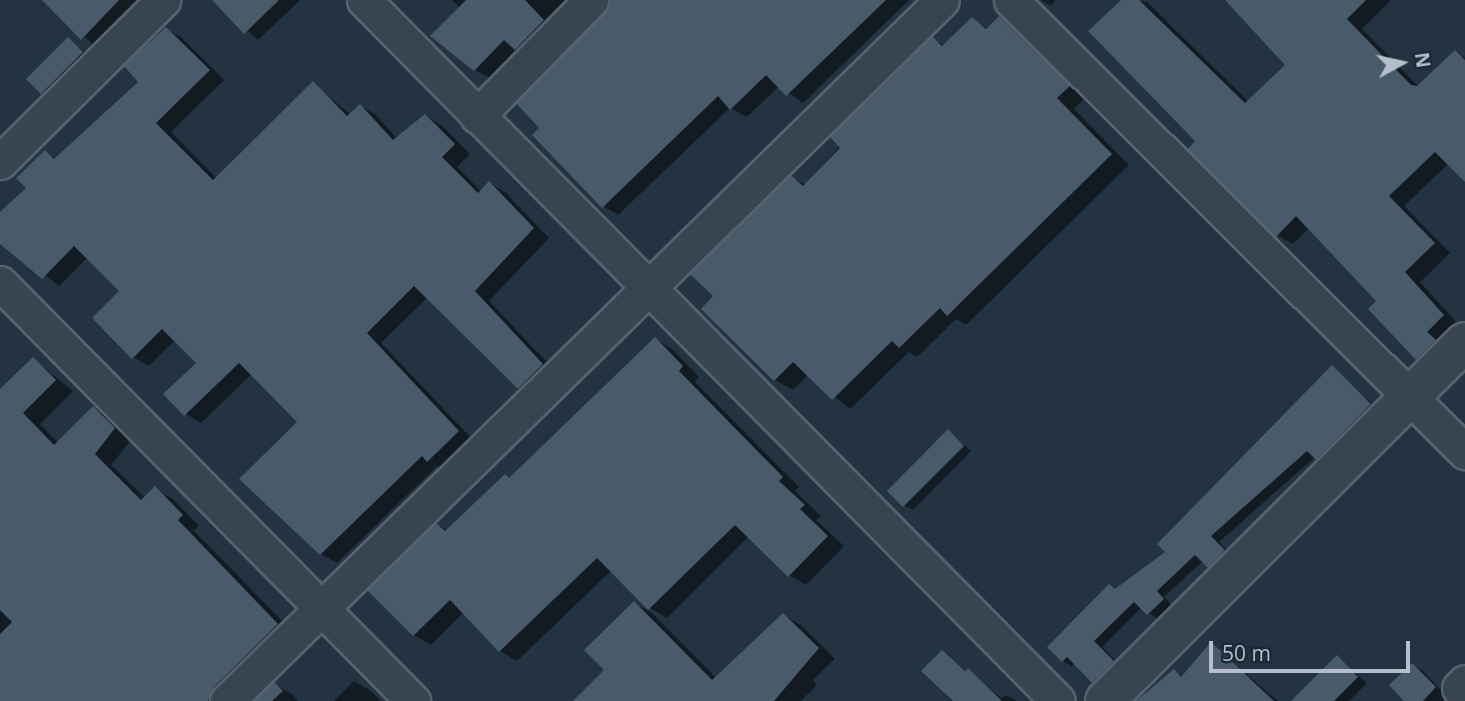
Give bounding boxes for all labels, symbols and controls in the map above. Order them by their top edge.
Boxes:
north arrow [1367,28,1437,98]
text: N [1409,51,1437,70]
scale bar [1213,628,1414,672]
text: 50 m [1222,639,1271,667]

